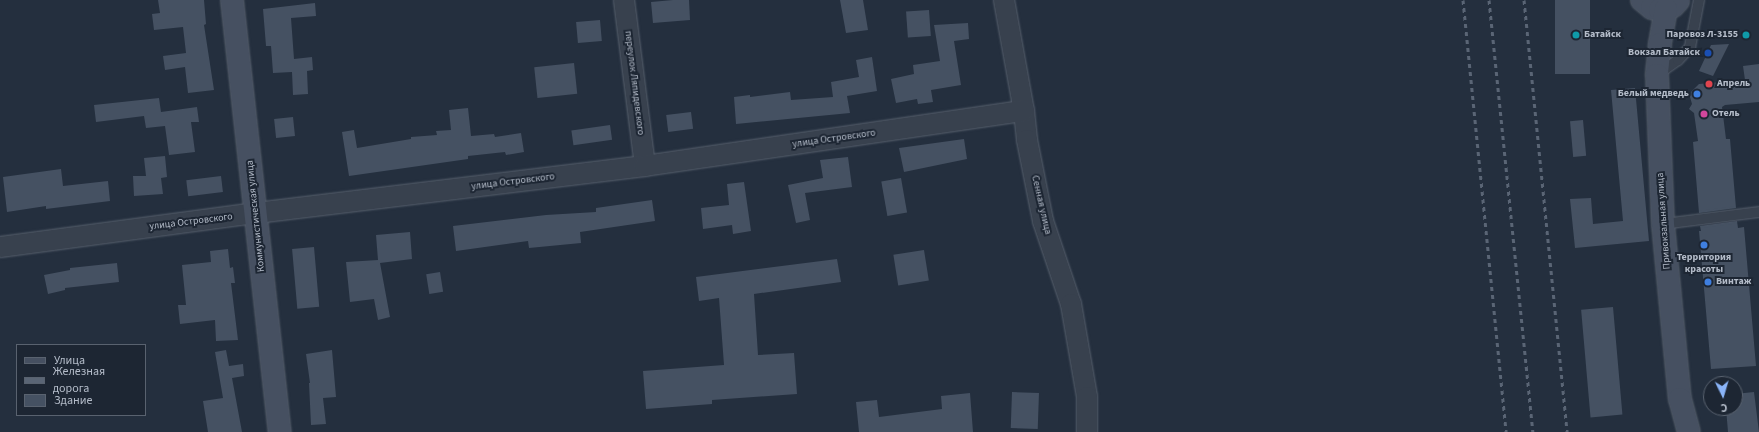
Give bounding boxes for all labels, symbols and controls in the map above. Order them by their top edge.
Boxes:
place label: Батайск [1584,29,1621,41]
place label: Паровоз Л-3155 [1666,29,1738,41]
street label: переулок Ляпидевского [622,30,646,136]
marker: Батайск [1571,30,1581,40]
marker: Паровоз Л-3155 [1741,30,1751,40]
place label: Вокзал Батайск [1628,47,1700,59]
marker: Вокзал Батайск [1703,48,1713,58]
place label: Апрель [1717,78,1750,90]
marker: Апрель [1704,79,1714,89]
place label: Белый медведь [1618,88,1689,100]
marker: Белый медведь [1692,89,1702,99]
place label: Отель [1712,108,1740,120]
marker: Отель [1699,109,1709,119]
street label: улица Островского [792,127,876,151]
street label: Коммунистическая улица [244,160,268,272]
street label: улица Островского [471,171,555,193]
street label: Привокзальная улица [1655,172,1673,270]
street label: Сенная улица [1028,174,1054,236]
street label: улица Островского [149,211,233,233]
marker: Территория красоты [1699,240,1709,250]
place label: Территория красоты [1677,251,1731,274]
place label: Винтаж [1716,276,1751,288]
marker: Винтаж [1703,277,1713,287]
legend [16,344,146,416]
text: Улица [54,352,85,369]
text: Железная дорога [53,363,105,397]
north arrow [1703,376,1743,416]
text: Здание [54,392,93,409]
text: С [1720,400,1728,415]

